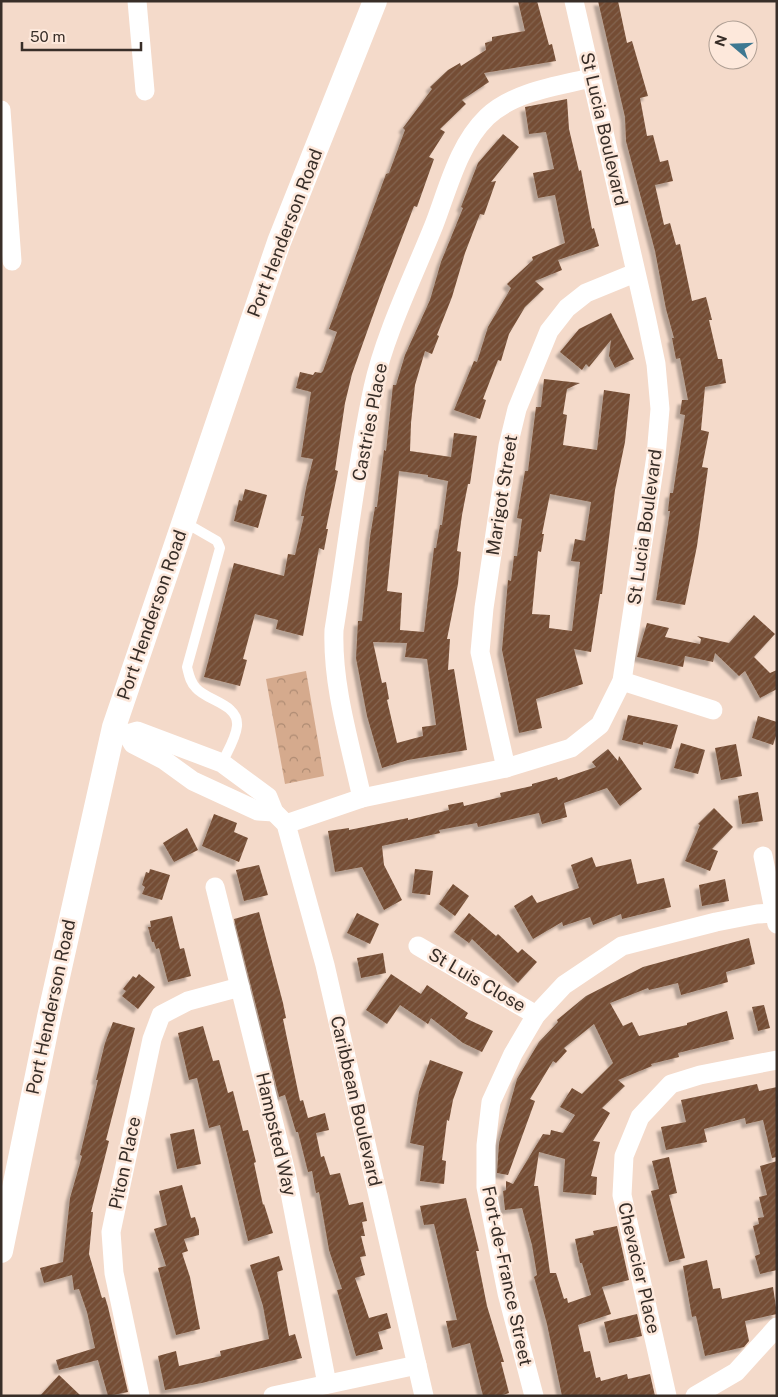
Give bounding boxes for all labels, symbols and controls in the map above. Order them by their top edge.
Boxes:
scale bar [22,20,141,52]
north arrow [708,20,758,70]
text: 50 m [30,28,65,45]
text: N [711,33,730,49]
street label: St Lucia Boulevard [577,50,632,208]
street label: Port Henderson Road [243,146,326,320]
street label: Castries Place [348,361,391,483]
street label: Marigot Street [482,433,521,557]
street label: St Lucia Boulevard [623,448,666,606]
street label: Port Henderson Road [113,527,191,703]
street label: Port Henderson Road [22,917,79,1096]
street label: St Luis Close [425,943,530,1016]
street label: Caribbean Boulevard [327,1014,386,1188]
street label: Hampsted Way [252,1070,301,1198]
street label: Piton Place [104,1115,145,1211]
street label: Fort-de-France Street [478,1184,537,1368]
street label: Chevacier Place [614,1200,665,1336]

